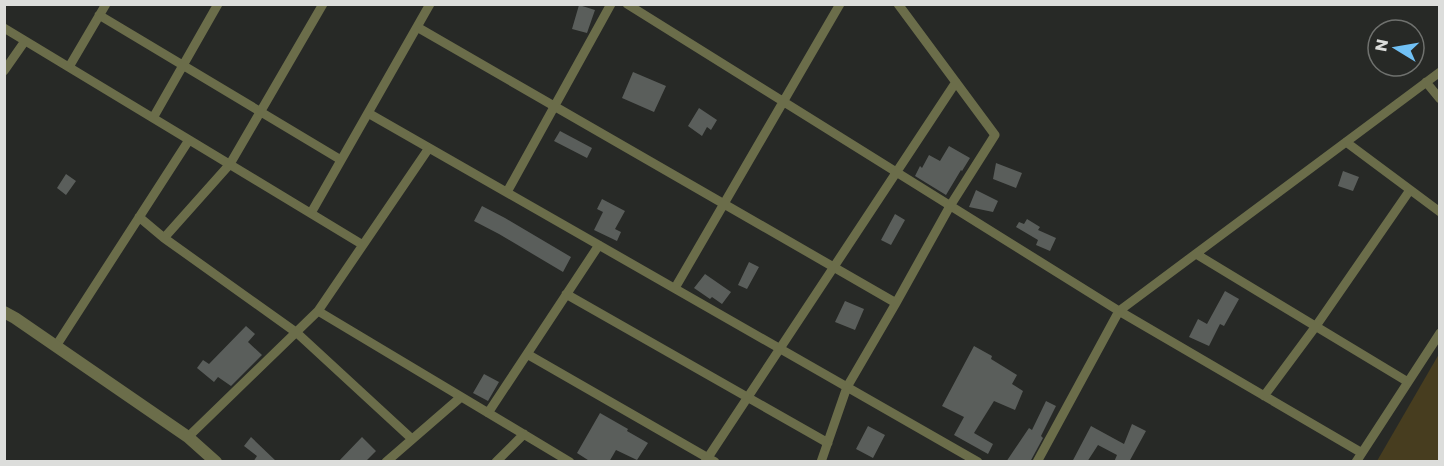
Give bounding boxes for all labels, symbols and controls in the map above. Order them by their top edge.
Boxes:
north arrow [1366,18,1426,78]
text: N [1369,37,1394,53]

